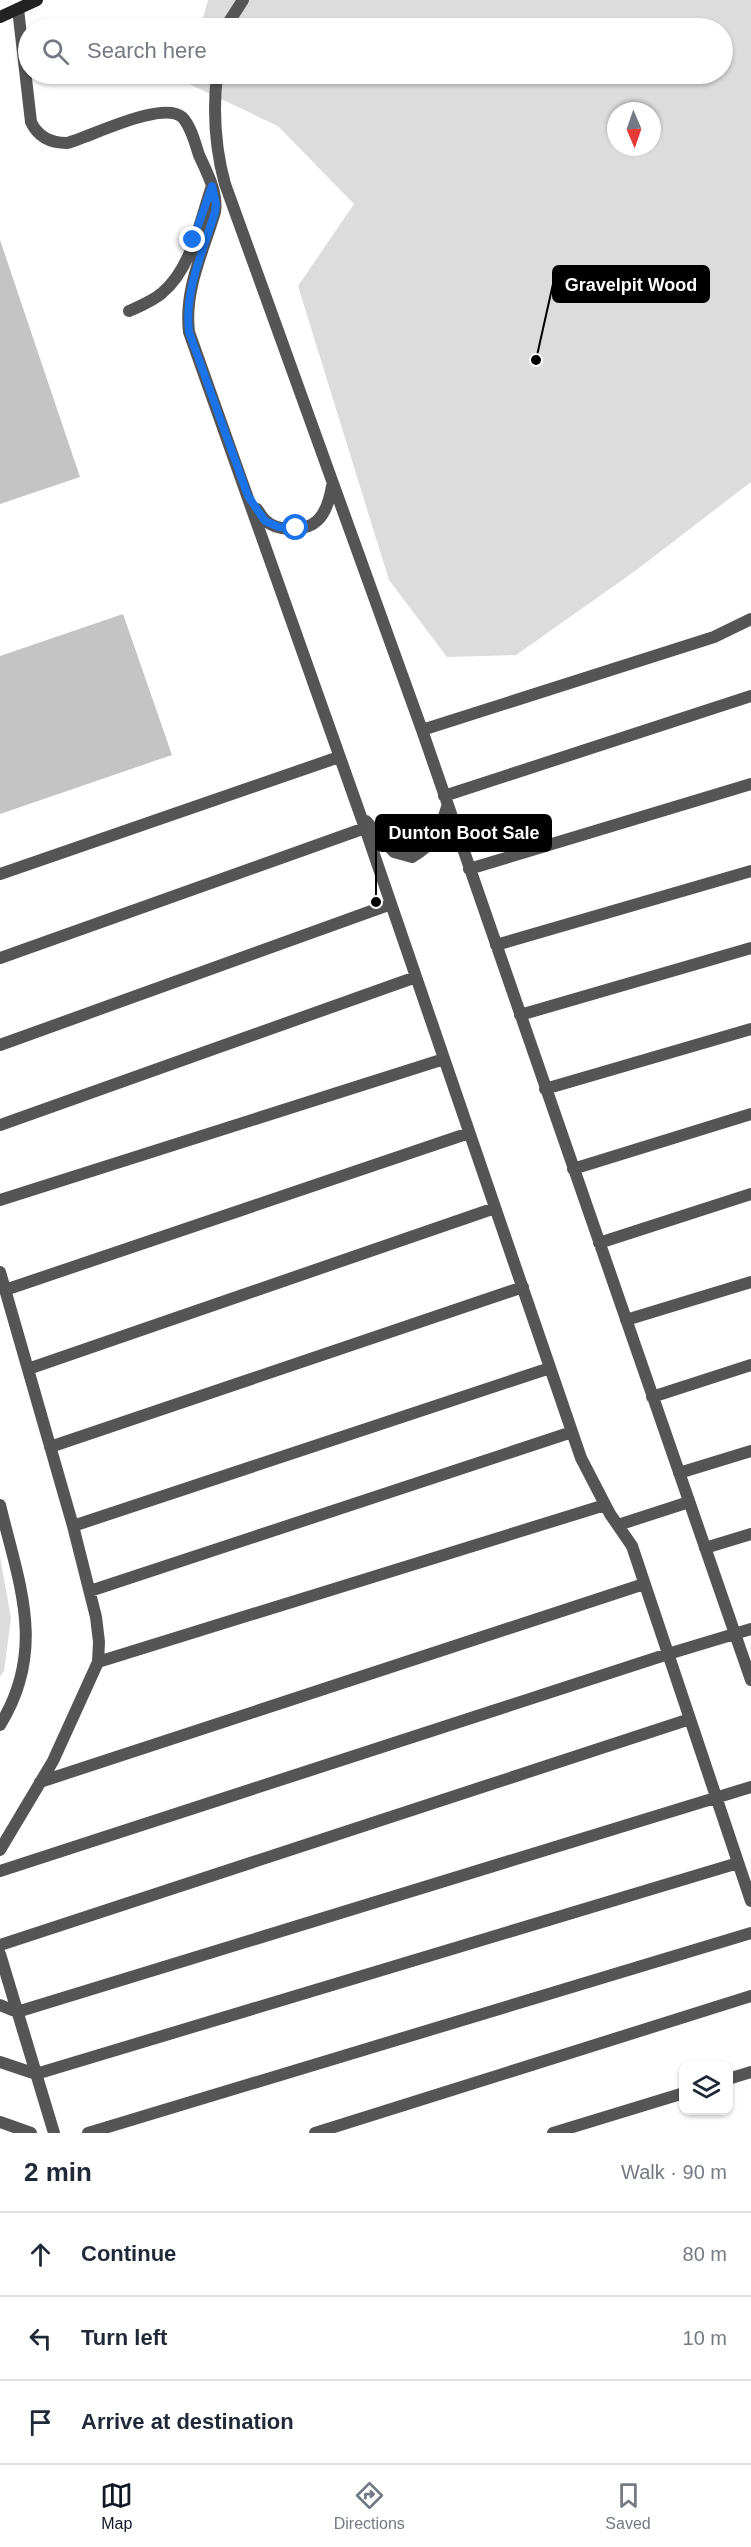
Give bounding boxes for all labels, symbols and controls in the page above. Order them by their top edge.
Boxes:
search box [18,18,733,84]
icon: search [39,35,72,68]
text: Search here [87,38,207,63]
north arrow [607,102,661,156]
route end [179,226,205,252]
callout: Gravelpit Wood [553,266,709,302]
text: Gravelpit Wood [565,275,697,295]
route start [282,514,308,540]
callout: Dunton Boot Sale [376,815,551,851]
text: Dunton Boot Sale [389,823,540,843]
map controls [679,2061,733,2115]
button: layers [679,2061,733,2115]
text: 2 min [24,2157,92,2187]
text: Walk · 90 m [621,2161,727,2183]
icon: ahead [24,2238,57,2271]
text: Continue [81,2241,176,2266]
text: 80 m [683,2243,727,2265]
icon: left [24,2322,57,2355]
text: Turn left [81,2325,167,2350]
text: 10 m [683,2327,727,2349]
icon: arrive [24,2406,57,2439]
text: Arrive at destination [81,2409,294,2434]
tab: Map [100,2479,133,2533]
tab: Directions [334,2479,405,2533]
tab: Saved [605,2479,651,2533]

